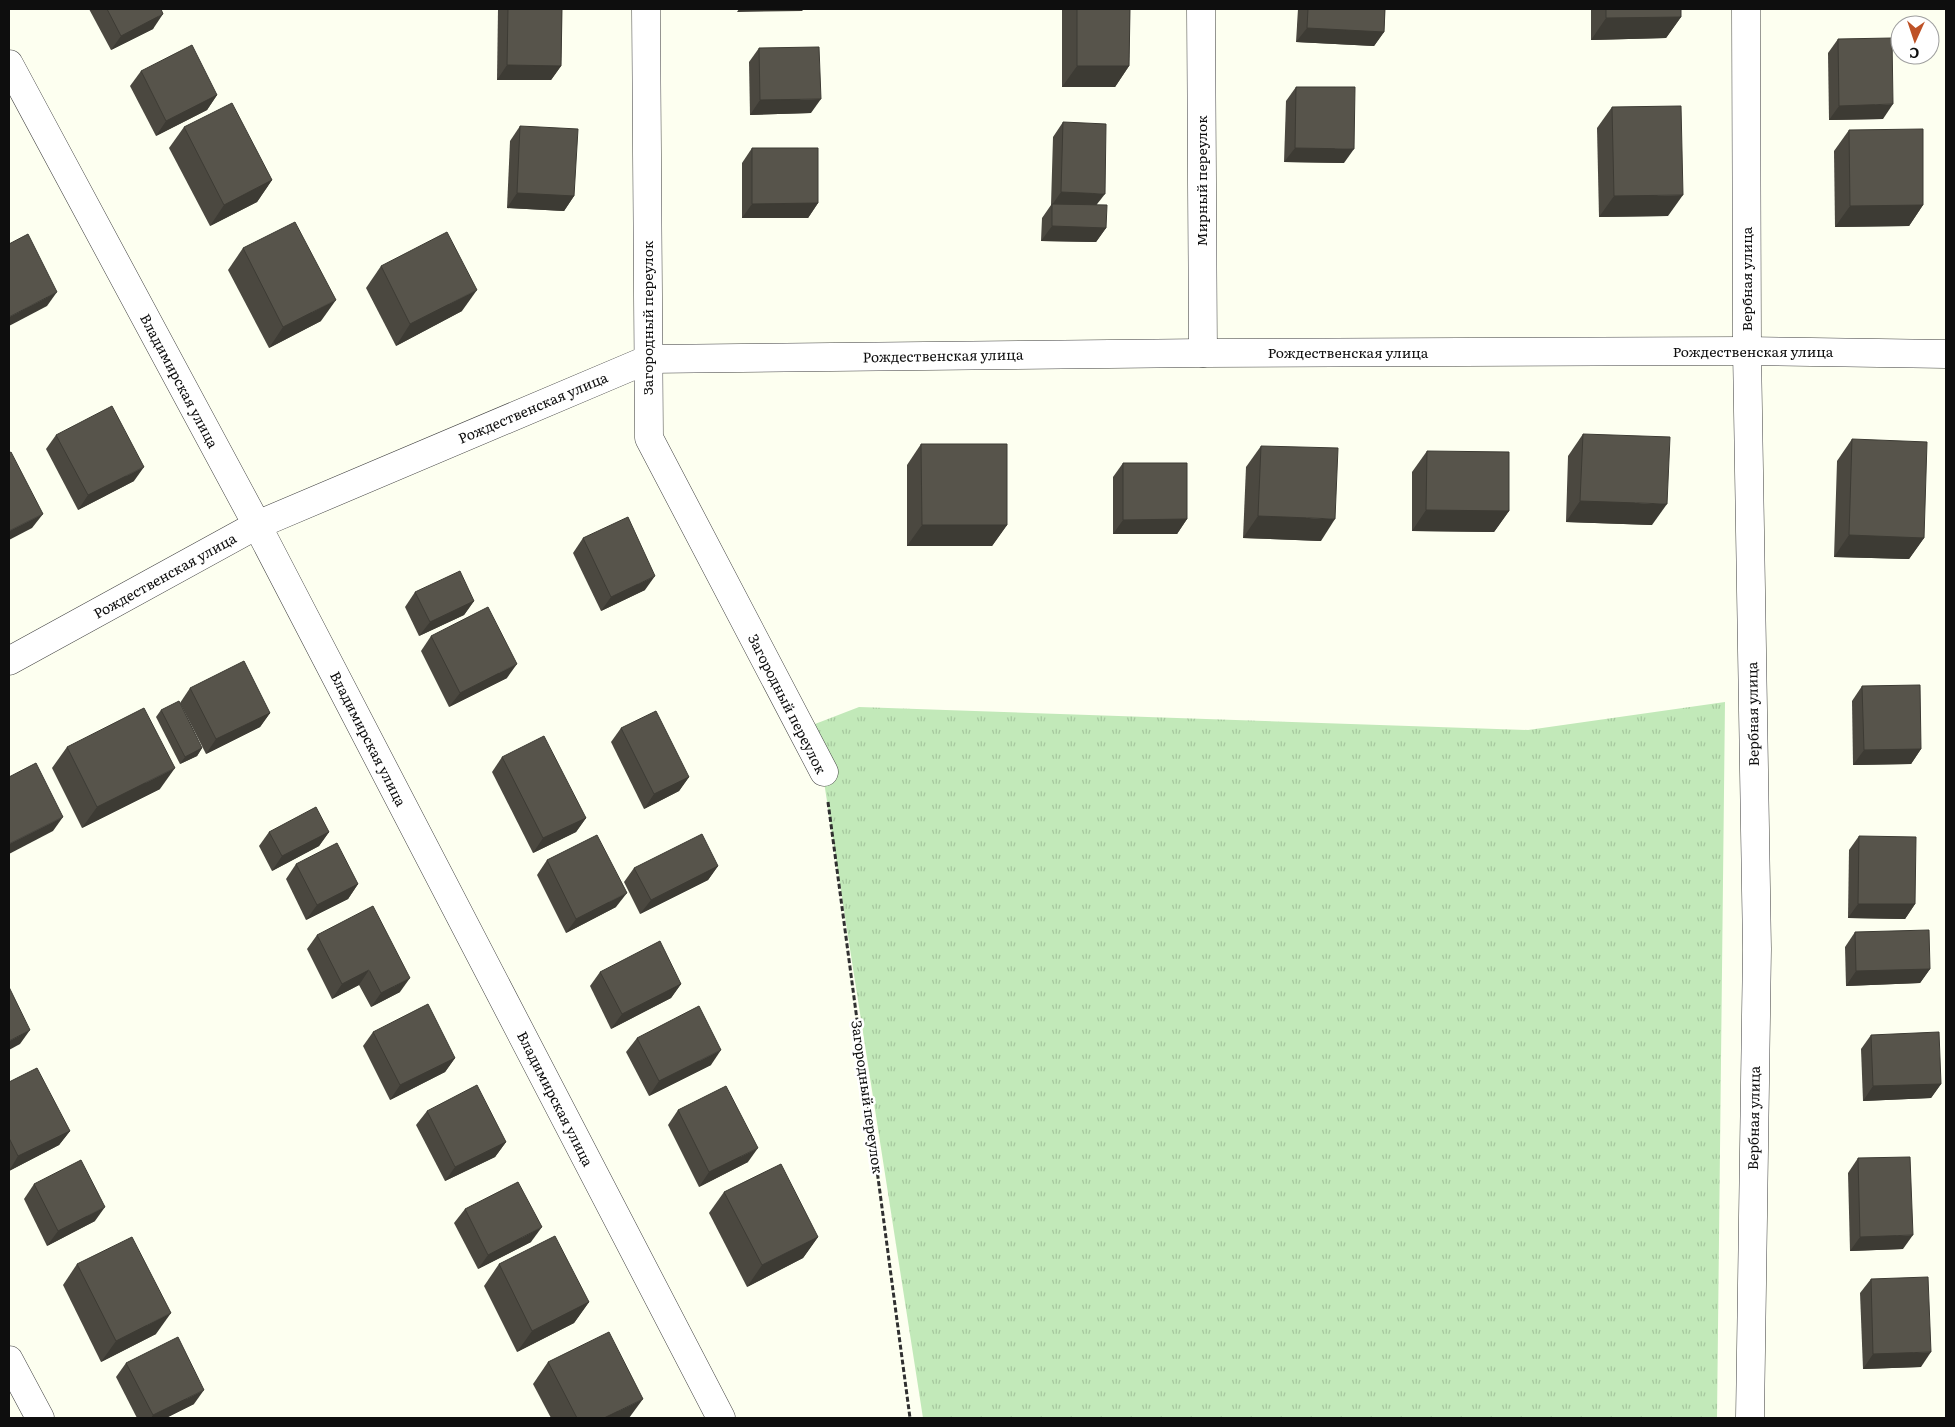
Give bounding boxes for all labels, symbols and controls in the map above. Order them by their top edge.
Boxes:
north arrow [1890,15,1940,65]
text: С [1909,44,1920,64]
street label: Мирный переулок [1191,115,1211,247]
street label: Вербная улица [1736,226,1756,331]
street label: Загородный переулок [637,240,657,395]
street label: Владимирская улица [136,310,224,452]
street label: Рождественская улица [1673,341,1834,361]
street label: Рождественская улица [1268,342,1429,362]
street label: Рождественская улица [862,344,1024,366]
street label: Рождественская улица [455,366,611,448]
street label: Рождественская улица [89,527,240,623]
street label: Загородный переулок [744,630,832,778]
street label: Вербная улица [1741,661,1763,766]
street label: Владимирская улица [326,667,412,810]
street label: Загородный переулок [847,1019,889,1175]
street label: Владимирская улица [513,1027,599,1170]
street label: Вербная улица [1742,1065,1764,1170]

